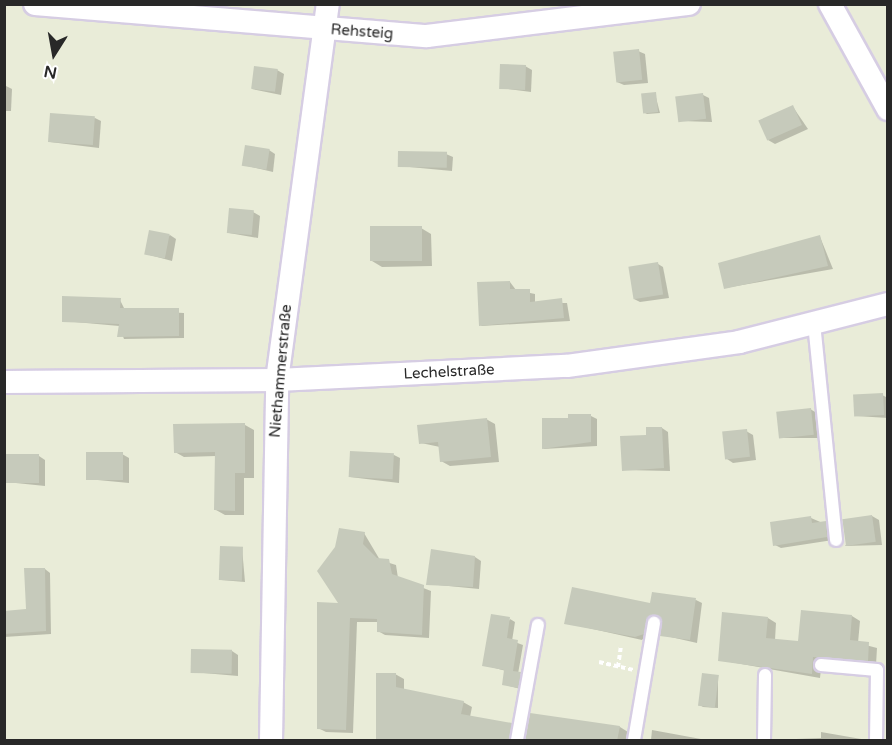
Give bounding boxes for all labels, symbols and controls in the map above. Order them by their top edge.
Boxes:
street label: Rehsteig [330,21,394,43]
north arrow [24,24,84,84]
text: N [42,61,59,83]
street label: Niethammerstraße [266,304,296,438]
street label: Lechelstraße [403,361,495,383]

